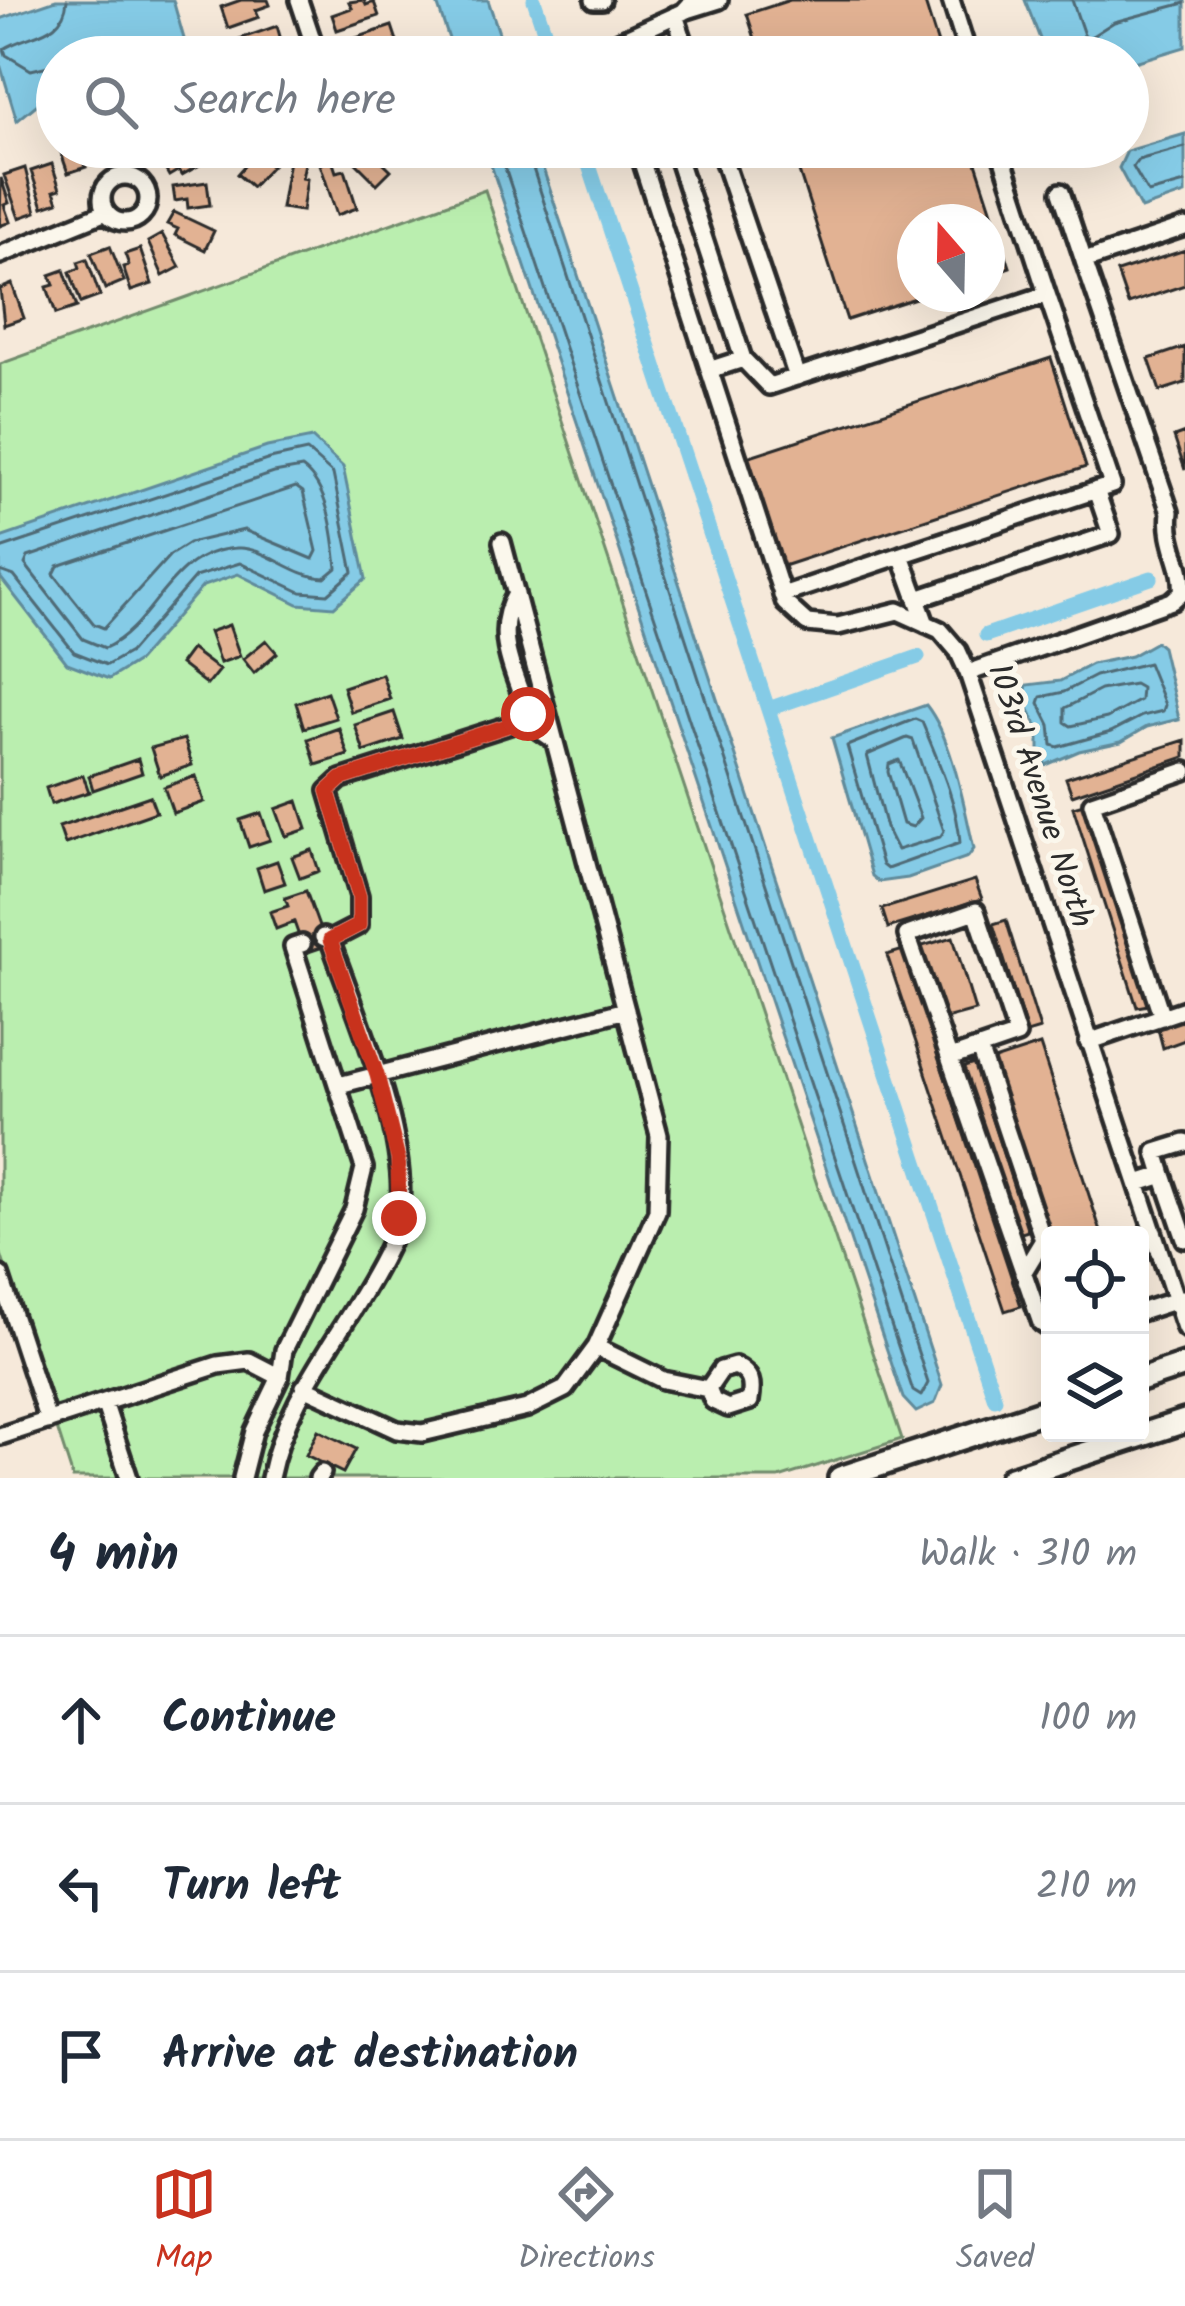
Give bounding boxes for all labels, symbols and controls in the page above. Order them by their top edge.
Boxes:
search box [36,36,1149,168]
text: Search here [174,66,396,138]
icon: search [78,69,144,135]
north arrow [897,204,1005,312]
street label: 103rd Avenue North [971,657,1107,935]
route start [501,687,555,741]
route end [372,1191,426,1245]
map controls [1041,1226,1149,1442]
button: locate [1041,1226,1149,1334]
button: layers [1041,1334,1149,1442]
text: 4 min [48,1516,179,1597]
text: Walk · 310 m [919,1525,1137,1587]
text: Continue [162,1684,336,1756]
icon: ahead [48,1687,114,1753]
text: 100 m [1039,1689,1137,1751]
text: Turn left [162,1852,341,1924]
icon: left [48,1855,114,1921]
text: 210 m [1036,1857,1137,1919]
text: Arrive at destination [162,2020,578,2092]
icon: arrive [48,2023,114,2089]
tab: Map [151,2161,217,2286]
tab: Directions [518,2161,655,2286]
tab: Saved [956,2161,1034,2286]

